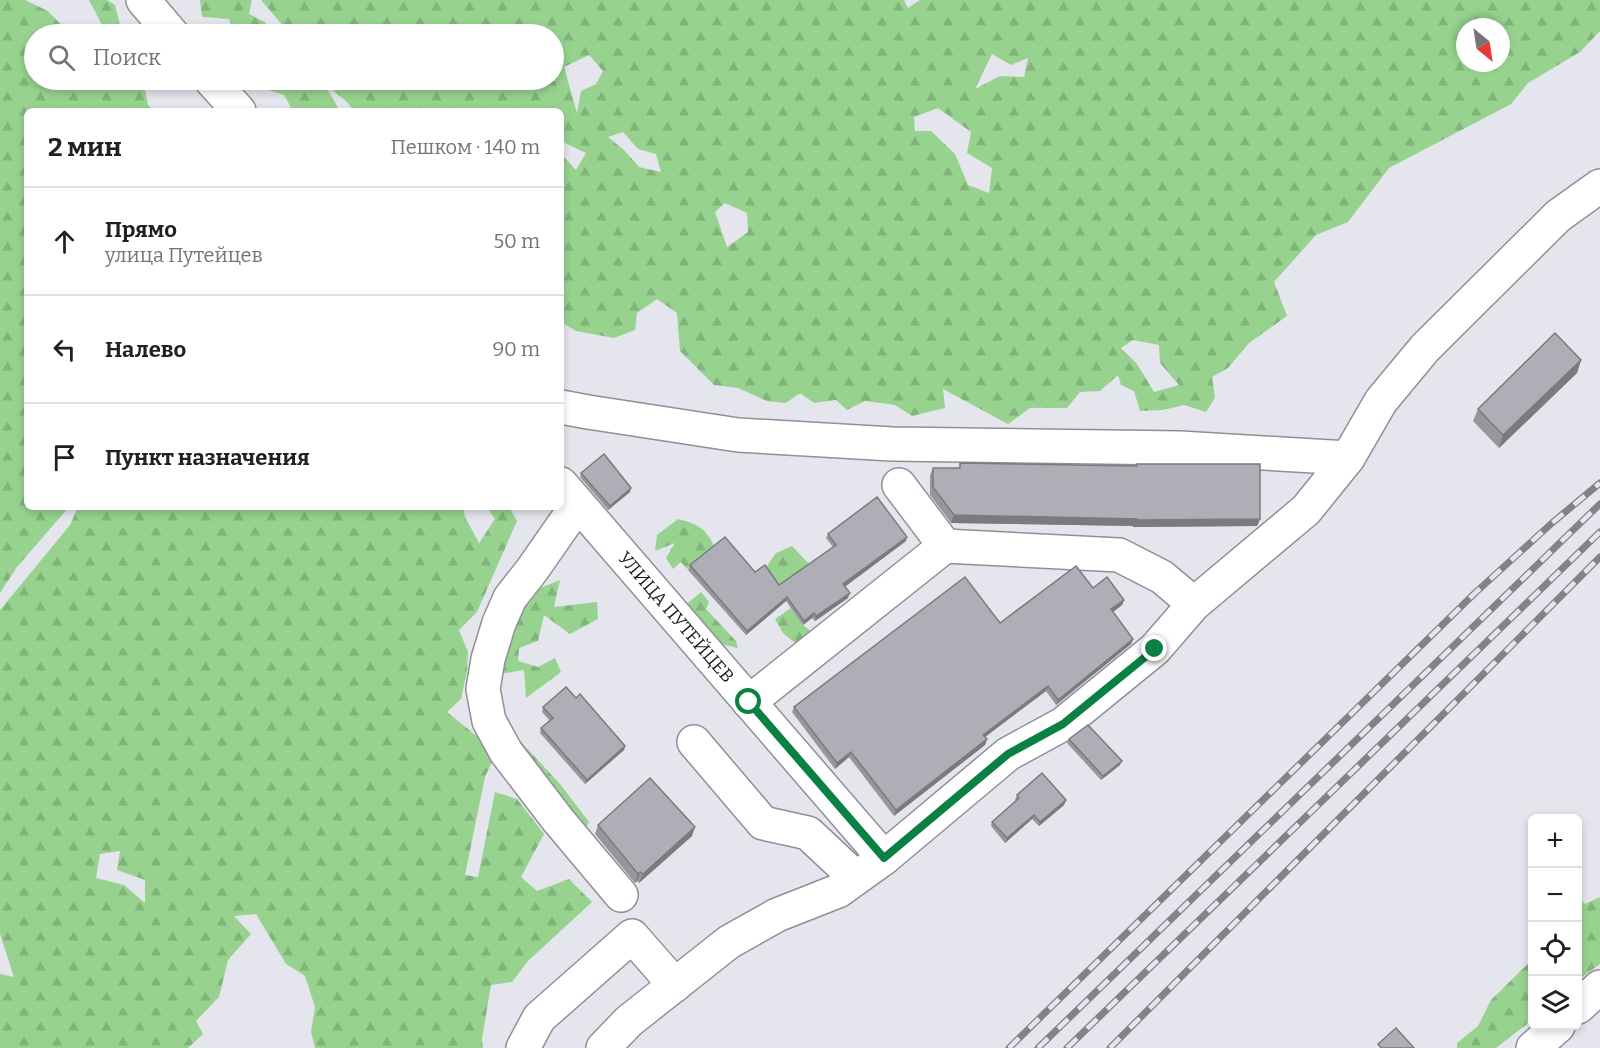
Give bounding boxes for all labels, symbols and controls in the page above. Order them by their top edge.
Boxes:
north arrow [1456,18,1510,72]
search box [24,24,564,90]
icon: search [45,41,78,74]
text: Поиск [93,44,161,71]
text: 2 мин [48,132,122,163]
text: Пешком · 140 m [391,135,540,159]
text: Прямо [105,216,177,243]
icon: ahead [48,225,81,258]
text: 50 m [493,229,540,253]
text: улица Путейцев [105,243,263,267]
icon: left [48,333,81,366]
text: Налево [105,336,186,363]
text: 90 m [492,337,540,361]
icon: arrive [48,441,81,474]
text: Пункт назначения [105,444,310,471]
street label: УЛИЦА ПУТЕЙЦЕВ [613,547,739,687]
route end [1141,635,1167,661]
route start [735,688,761,714]
map controls [1528,814,1582,1030]
button: + [1528,814,1582,868]
button: − [1528,868,1582,922]
button: locate [1528,922,1582,976]
button: layers [1528,976,1582,1030]

